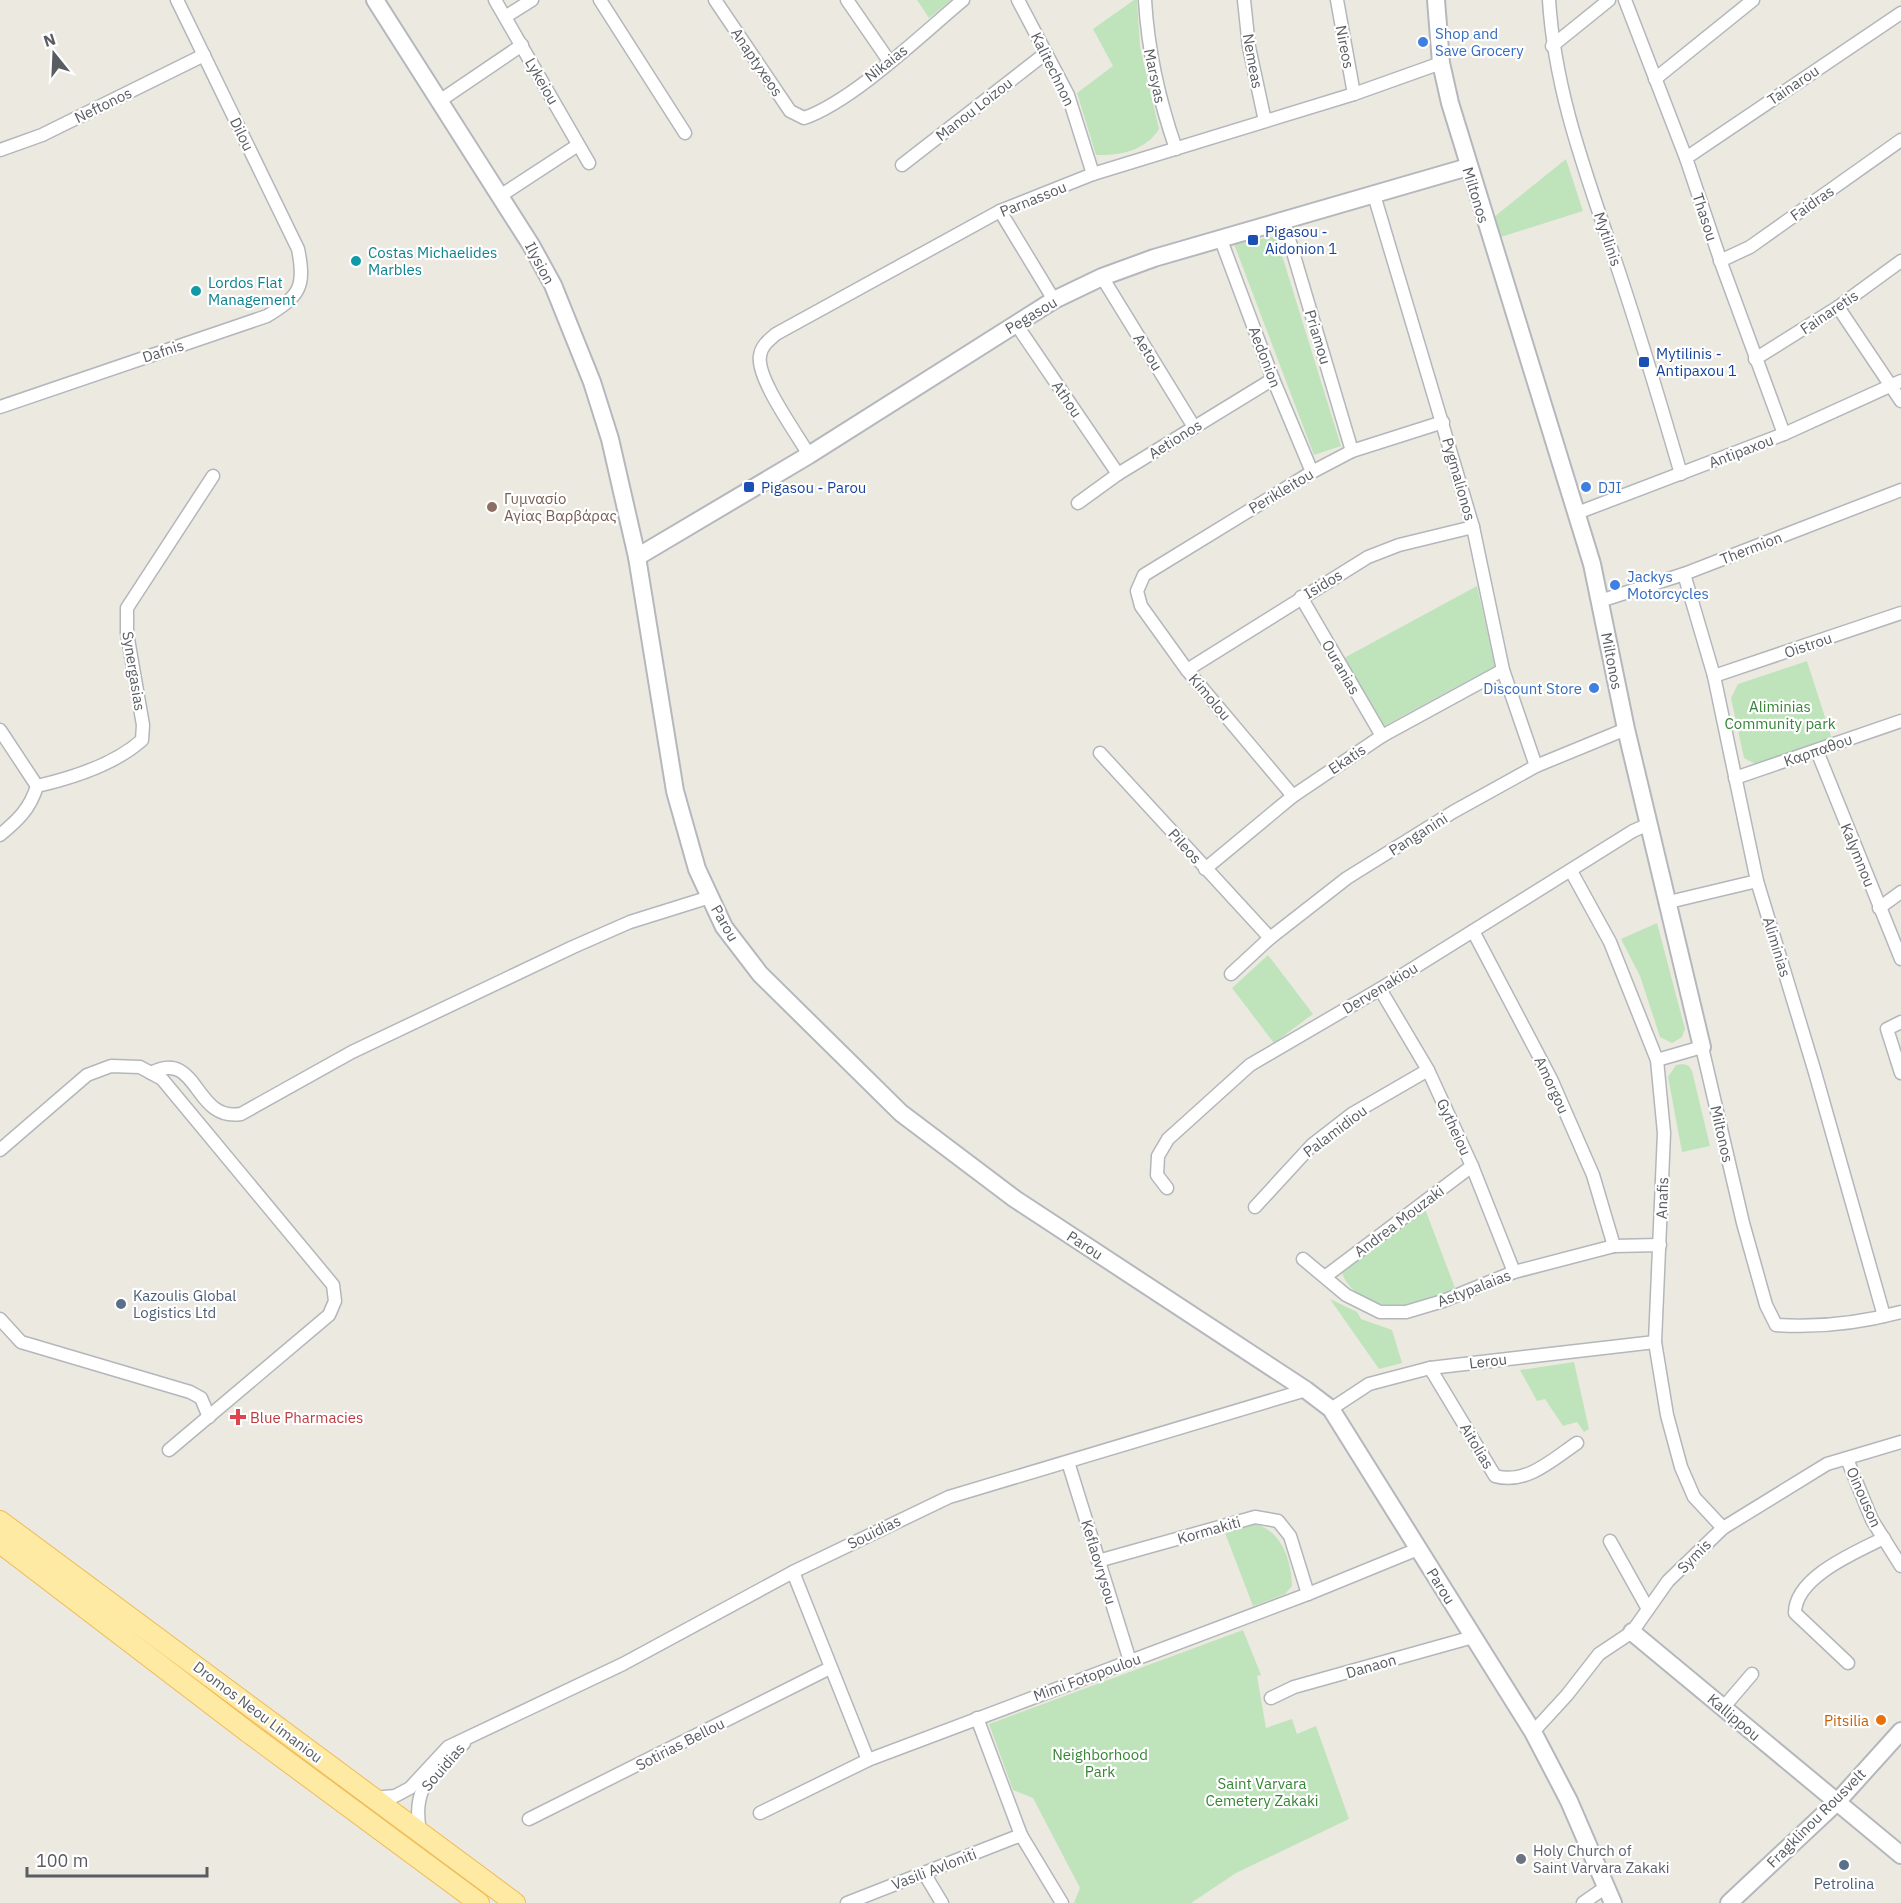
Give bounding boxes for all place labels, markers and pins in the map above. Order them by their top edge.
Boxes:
place label: Shop and Save Grocery [1435,24,1524,60]
marker: Shop and Save Grocery [1416,35,1430,49]
place label: Pigasou - Aidonion 1 [1265,222,1337,258]
marker: Pigasou - Aidonion 1 [1246,233,1260,247]
place label: Costas Michaelides Marbles [368,243,497,279]
marker: Costas Michaelides Marbles [349,254,363,268]
place label: Lordos Flat Management [208,273,296,309]
marker: Lordos Flat Management [189,284,203,298]
place label: Mytilinis - Antipaxou 1 [1656,344,1737,380]
marker: Mytilinis - Antipaxou 1 [1637,355,1651,369]
place label: Pigasou - Parou [761,478,866,497]
place label: DJI [1598,478,1622,497]
marker: Pigasou - Parou [742,480,756,494]
marker: DJI [1579,480,1593,494]
place label: Γυμνασίο Αγίας Βαρβάρας [504,489,617,525]
marker: Γυμνασίο Αγίας Βαρβάρας [485,500,499,514]
place label: Jackys Motorcycles [1627,567,1709,603]
marker: Jackys Motorcycles [1608,578,1622,592]
place label: Discount Store [1483,679,1582,698]
marker: Discount Store [1587,681,1601,695]
place label: Kazoulis Global Logistics Ltd [133,1286,236,1322]
marker: Kazoulis Global Logistics Ltd [114,1297,128,1311]
place label: Blue Pharmacies [250,1408,363,1427]
marker: Blue Pharmacies [231,1410,245,1424]
place label: Pitsilia [1824,1711,1869,1730]
marker: Pitsilia [1874,1713,1888,1727]
place label: Holy Church of Saint Varvara Zakaki [1533,1841,1670,1877]
marker: Holy Church of Saint Varvara Zakaki [1514,1852,1528,1866]
marker: Petrolina [1837,1858,1851,1872]
place label: Petrolina [1814,1874,1874,1893]

